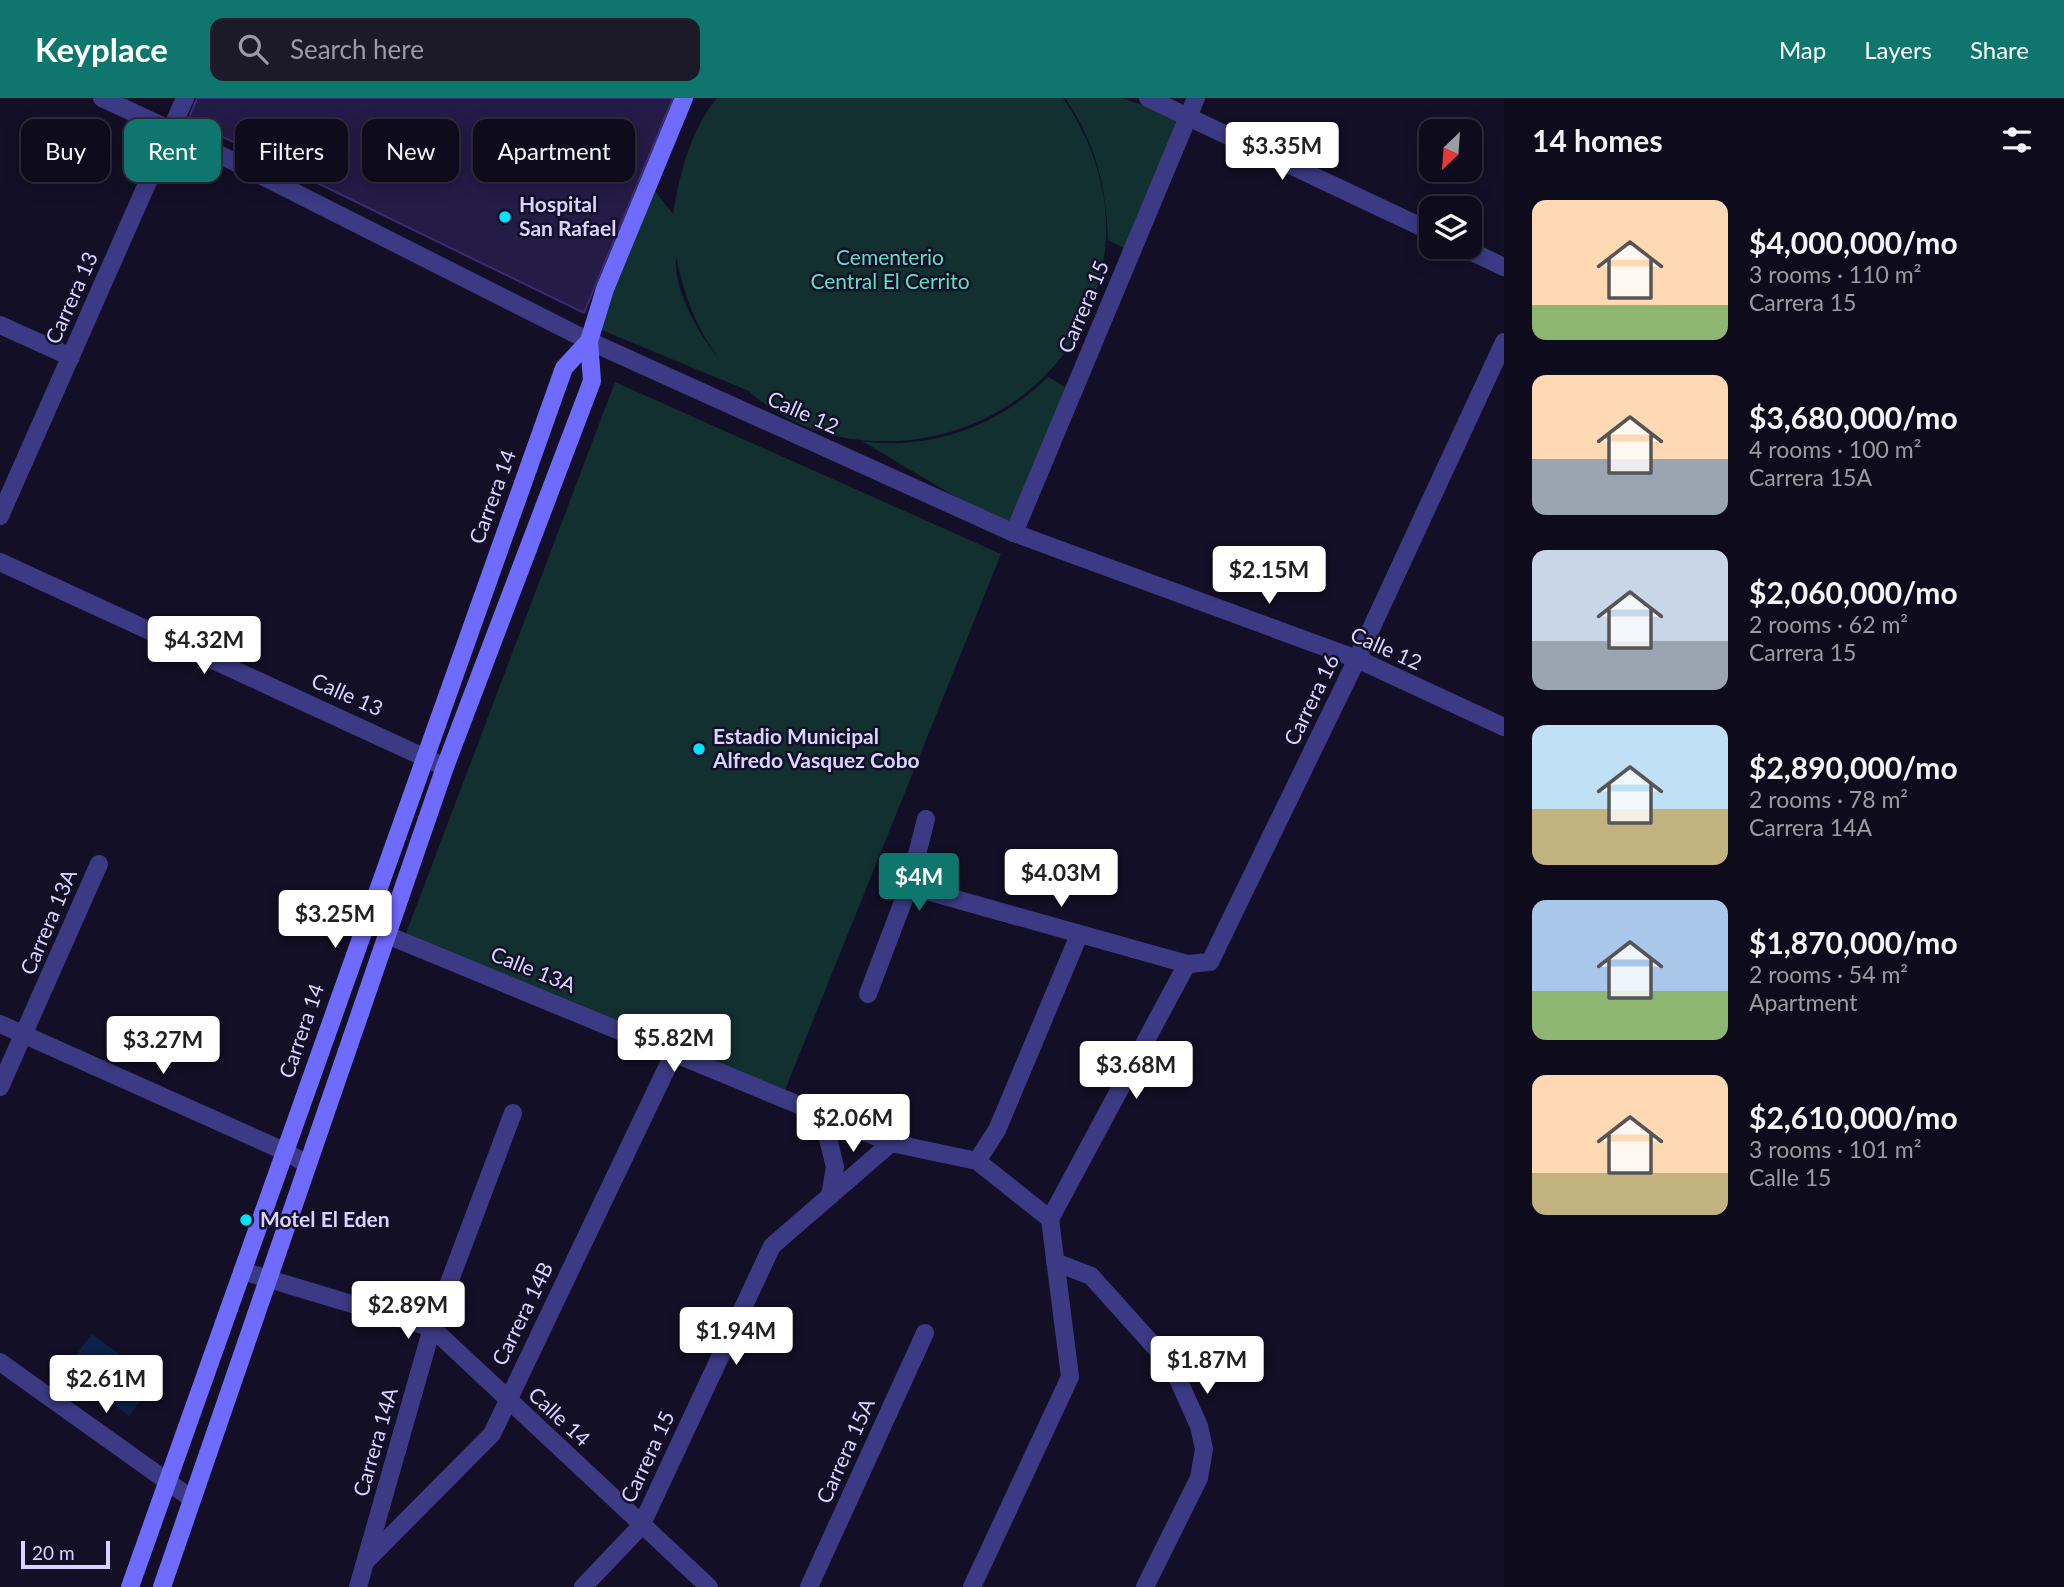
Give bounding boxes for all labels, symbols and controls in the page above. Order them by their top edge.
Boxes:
search box [210,18,700,81]
text: Keyplace [35,29,168,69]
icon: search [234,30,272,68]
text: Search here [290,33,424,65]
text: Map [1779,35,1826,64]
text: Layers [1864,35,1932,64]
text: Share [1970,35,2029,64]
chip: Buy [21,119,110,182]
chip: Rent [124,119,221,182]
chip: Filters [235,119,348,182]
chip: New [362,119,459,182]
chip: Apartment [473,119,635,182]
north arrow [1419,119,1482,182]
map controls [1419,119,1482,259]
icon: filters [1998,121,2036,159]
pin: $3.35M [1225,122,1339,182]
text: 14 homes [1532,122,1663,158]
text: $3.35M [1242,131,1322,159]
place label: Hospital San Rafael [519,191,616,240]
button: layers [1419,196,1482,259]
marker: Hospital San Rafael [497,209,513,225]
text: $4,000,000/mo [1749,224,1958,260]
icon: home [1588,228,1672,312]
park label: Cementerio Central El Cerrito [810,244,970,293]
street label: Carrera 13 [39,248,102,347]
street label: Carrera 15 [1052,256,1113,356]
text: 3 rooms · 110 m² [1749,260,1921,288]
text: Carrera 15 [1749,288,1856,316]
street label: Calle 12 [764,385,843,438]
text: $3,680,000/mo [1749,399,1958,435]
icon: home [1588,403,1672,487]
text: 4 rooms · 100 m² [1749,435,1921,463]
street label: Carrera 14 [463,446,520,547]
text: Carrera 15A [1749,463,1872,491]
pin: $2.15M [1212,546,1326,606]
text: $2.15M [1229,555,1309,583]
text: $2,060,000/mo [1749,574,1958,610]
icon: home [1588,578,1672,662]
text: 2 rooms · 62 m² [1749,610,1908,638]
pin: $4.32M [147,616,261,676]
street label: Calle 12 [1347,621,1426,674]
text: $4.32M [164,625,244,653]
text: Carrera 15 [1749,638,1856,666]
street label: Carrera 16 [1278,650,1343,749]
street label: Calle 13 [308,667,387,720]
place label: Estadio Municipal Alfredo Vasquez Cobo [712,723,920,772]
marker: Estadio Municipal Alfredo Vasquez Cobo [691,741,707,757]
text: $2,890,000/mo [1749,749,1958,785]
icon: home [1588,753,1672,837]
text: 2 rooms · 78 m² [1749,785,1908,813]
text: Carrera 14A [1749,813,1872,841]
pin: $4.03M [1004,850,1118,909]
pin: $4M [885,854,953,913]
text: $4.03M [1021,858,1101,886]
text: $4M [895,862,943,890]
street label: Carrera 13A [14,864,81,978]
pin: $3.25M [278,890,392,950]
text: $3.25M [295,899,375,927]
text: $1,870,000/mo [1749,924,1958,960]
icon: home [1588,928,1672,1012]
street label: Calle 13A [487,940,580,997]
text: 2 rooms · 54 m² [1749,960,1908,988]
street label: Carrera 14 [273,980,328,1081]
text: Apartment [1749,988,1857,1016]
pin: $5.82M [617,1014,731,1074]
pin: $3.27M [106,1016,220,1076]
text: $5.82M [634,1023,714,1051]
text: $3.27M [123,1025,203,1053]
pin: $3.68M [1079,1042,1193,1101]
text: $3.68M [1096,1050,1176,1078]
pin: $2.06M [796,1094,910,1154]
text: $2,610,000/mo [1749,1099,1958,1135]
text: $2.06M [813,1103,893,1131]
icon: home [1588,1103,1672,1187]
text: 3 rooms · 101 m² [1749,1135,1921,1163]
text: Calle 15 [1749,1163,1831,1191]
place label: Motel El Eden [260,1206,390,1231]
marker: Motel El Eden [238,1212,254,1228]
street label: Carrera 14B [486,1258,557,1369]
pin: $2.89M [351,1282,465,1341]
text: $2.89M [368,1290,448,1318]
pin: $1.94M [679,1308,793,1367]
text: $1.94M [696,1316,776,1344]
pin: $1.87M [1150,1336,1264,1396]
text: $1.87M [1167,1345,1247,1373]
pin: $2.61M [49,1356,163,1415]
text: $2.61M [66,1364,146,1392]
street label: Calle 14 [524,1381,596,1451]
street label: Carrera 14A [347,1383,402,1499]
street label: Carrera 15A [810,1393,879,1507]
street label: Carrera 15 [615,1407,679,1506]
scale bar [21,1538,110,1570]
text: 20 m [32,1541,75,1564]

